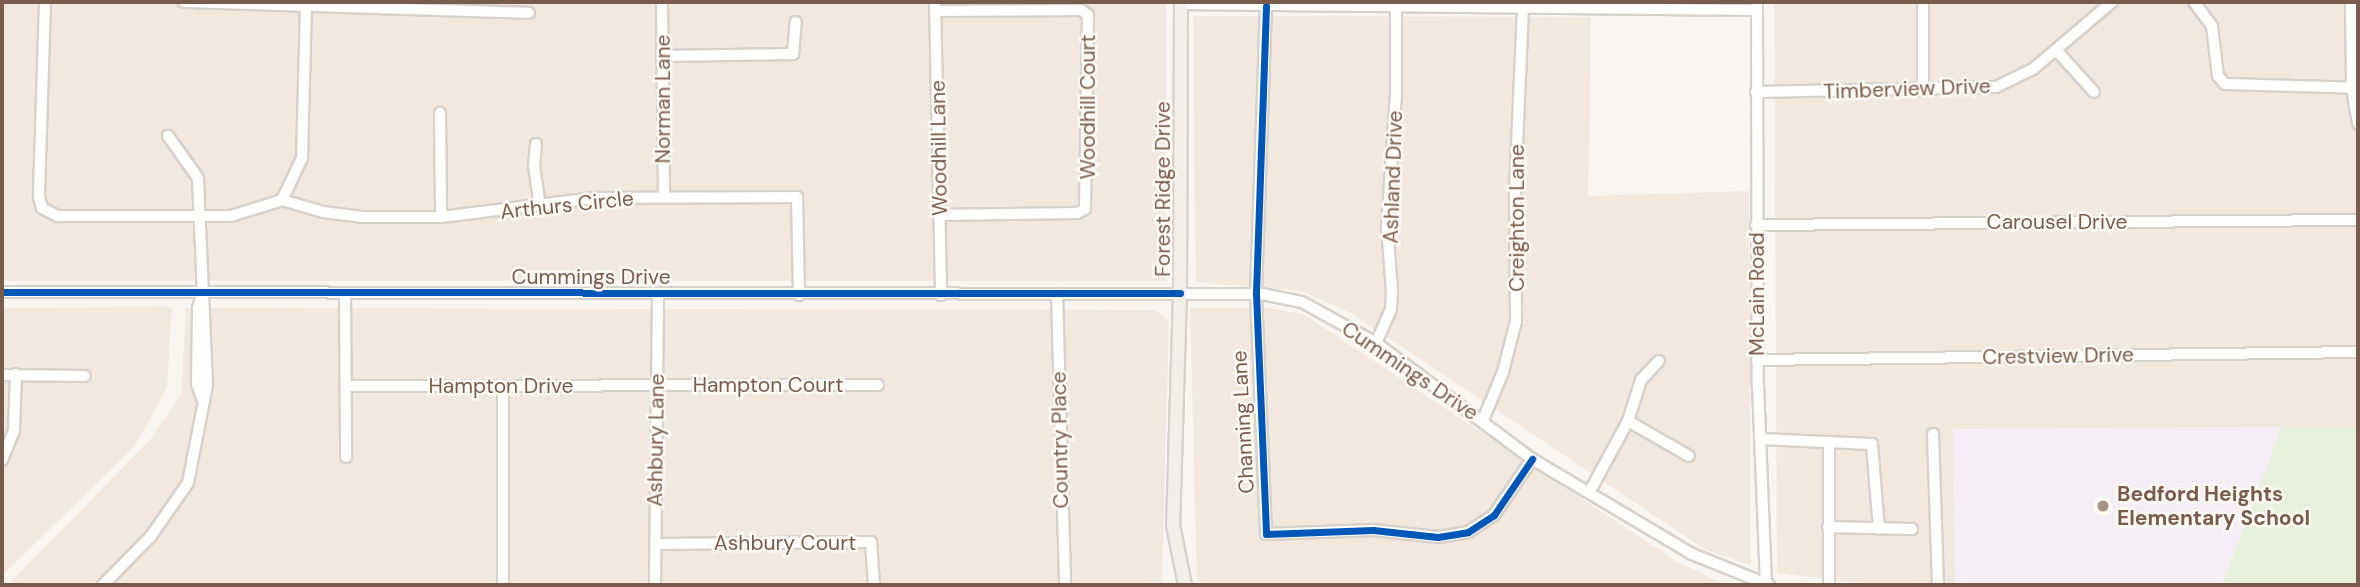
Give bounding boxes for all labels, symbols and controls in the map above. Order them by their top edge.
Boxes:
street label: Norman Lane [650,35,676,163]
street label: Woodhill Court [1075,35,1101,179]
street label: Timberview Drive [1823,73,1991,105]
street label: Woodhill Lane [925,80,953,216]
street label: Forest Ridge Drive [1150,101,1176,277]
street label: Ashland Drive [1378,110,1408,244]
street label: Creighton Lane [1504,144,1530,292]
street label: Arthurs Circle [499,185,635,225]
street label: Carousel Drive [1987,209,2127,235]
street label: McLain Road [1744,232,1770,356]
street label: Cummings Drive [511,264,671,290]
street label: Cummings Drive [1337,316,1483,426]
street label: Crestview Drive [1982,342,2134,370]
street label: Channing Lane [1227,350,1259,494]
street label: Country Place [1046,371,1074,509]
street label: Hampton Court [693,372,843,398]
street label: Hampton Drive [429,373,573,399]
street label: Ashbury Lane [642,373,670,507]
place label: Bedford Heights Elementary School [2117,481,2310,531]
marker: Bedford Heights Elementary School [2095,498,2111,514]
street label: Ashbury Court [714,530,856,556]

